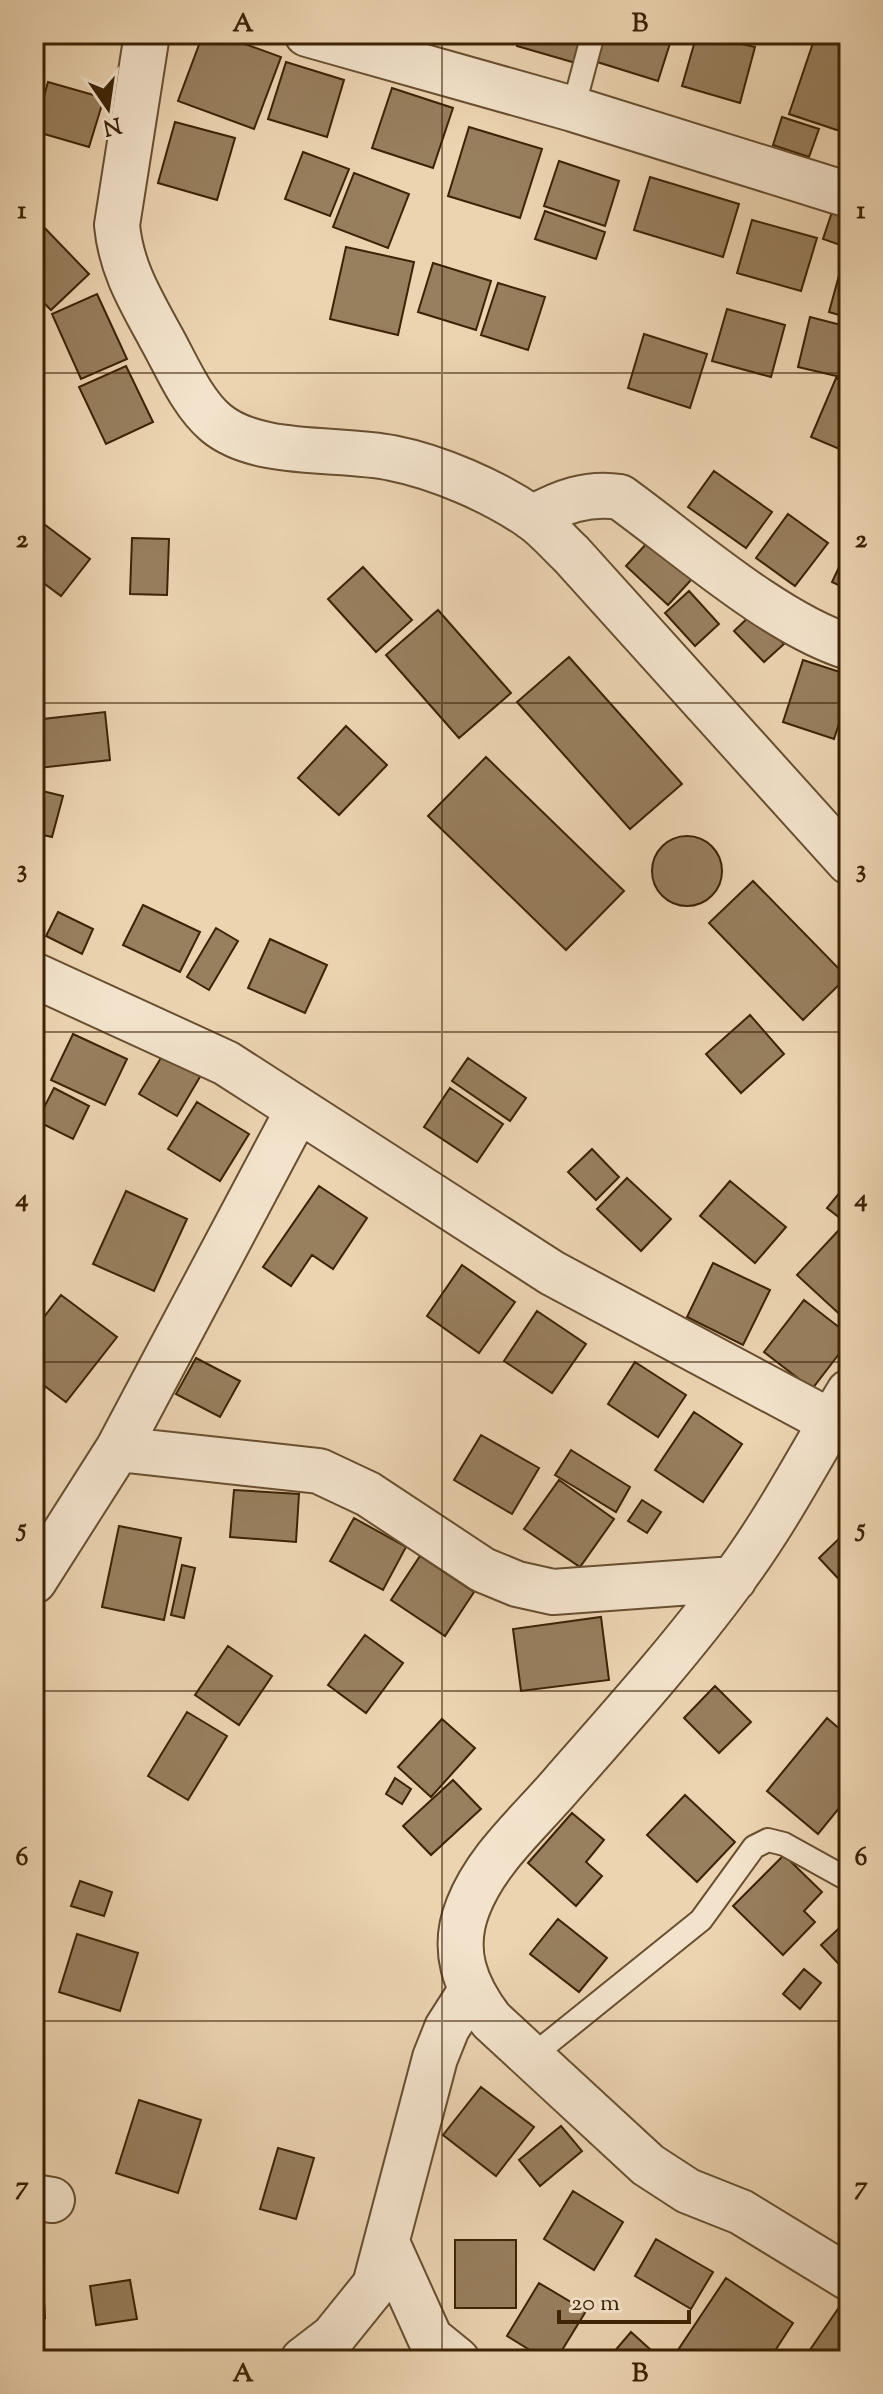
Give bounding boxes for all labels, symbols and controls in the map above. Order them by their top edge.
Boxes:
text: A [232,6,254,43]
text: B [632,6,649,43]
north arrow [68,68,148,148]
text: N [99,107,124,142]
text: 1 [18,193,27,230]
text: 1 [857,193,866,230]
text: 2 [16,522,29,559]
text: 2 [855,522,868,559]
text: 3 [17,852,27,889]
text: 3 [856,852,866,889]
text: 4 [14,1181,29,1218]
text: 4 [853,1181,868,1218]
text: 5 [16,1511,27,1548]
text: 5 [855,1511,866,1548]
text: 6 [16,1840,29,1877]
text: 6 [855,1840,868,1877]
text: 7 [15,2169,29,2206]
text: 7 [854,2169,868,2206]
scale bar [559,2274,689,2324]
text: 20 m [571,2287,620,2321]
text: A [232,2356,254,2393]
text: B [632,2356,649,2393]

